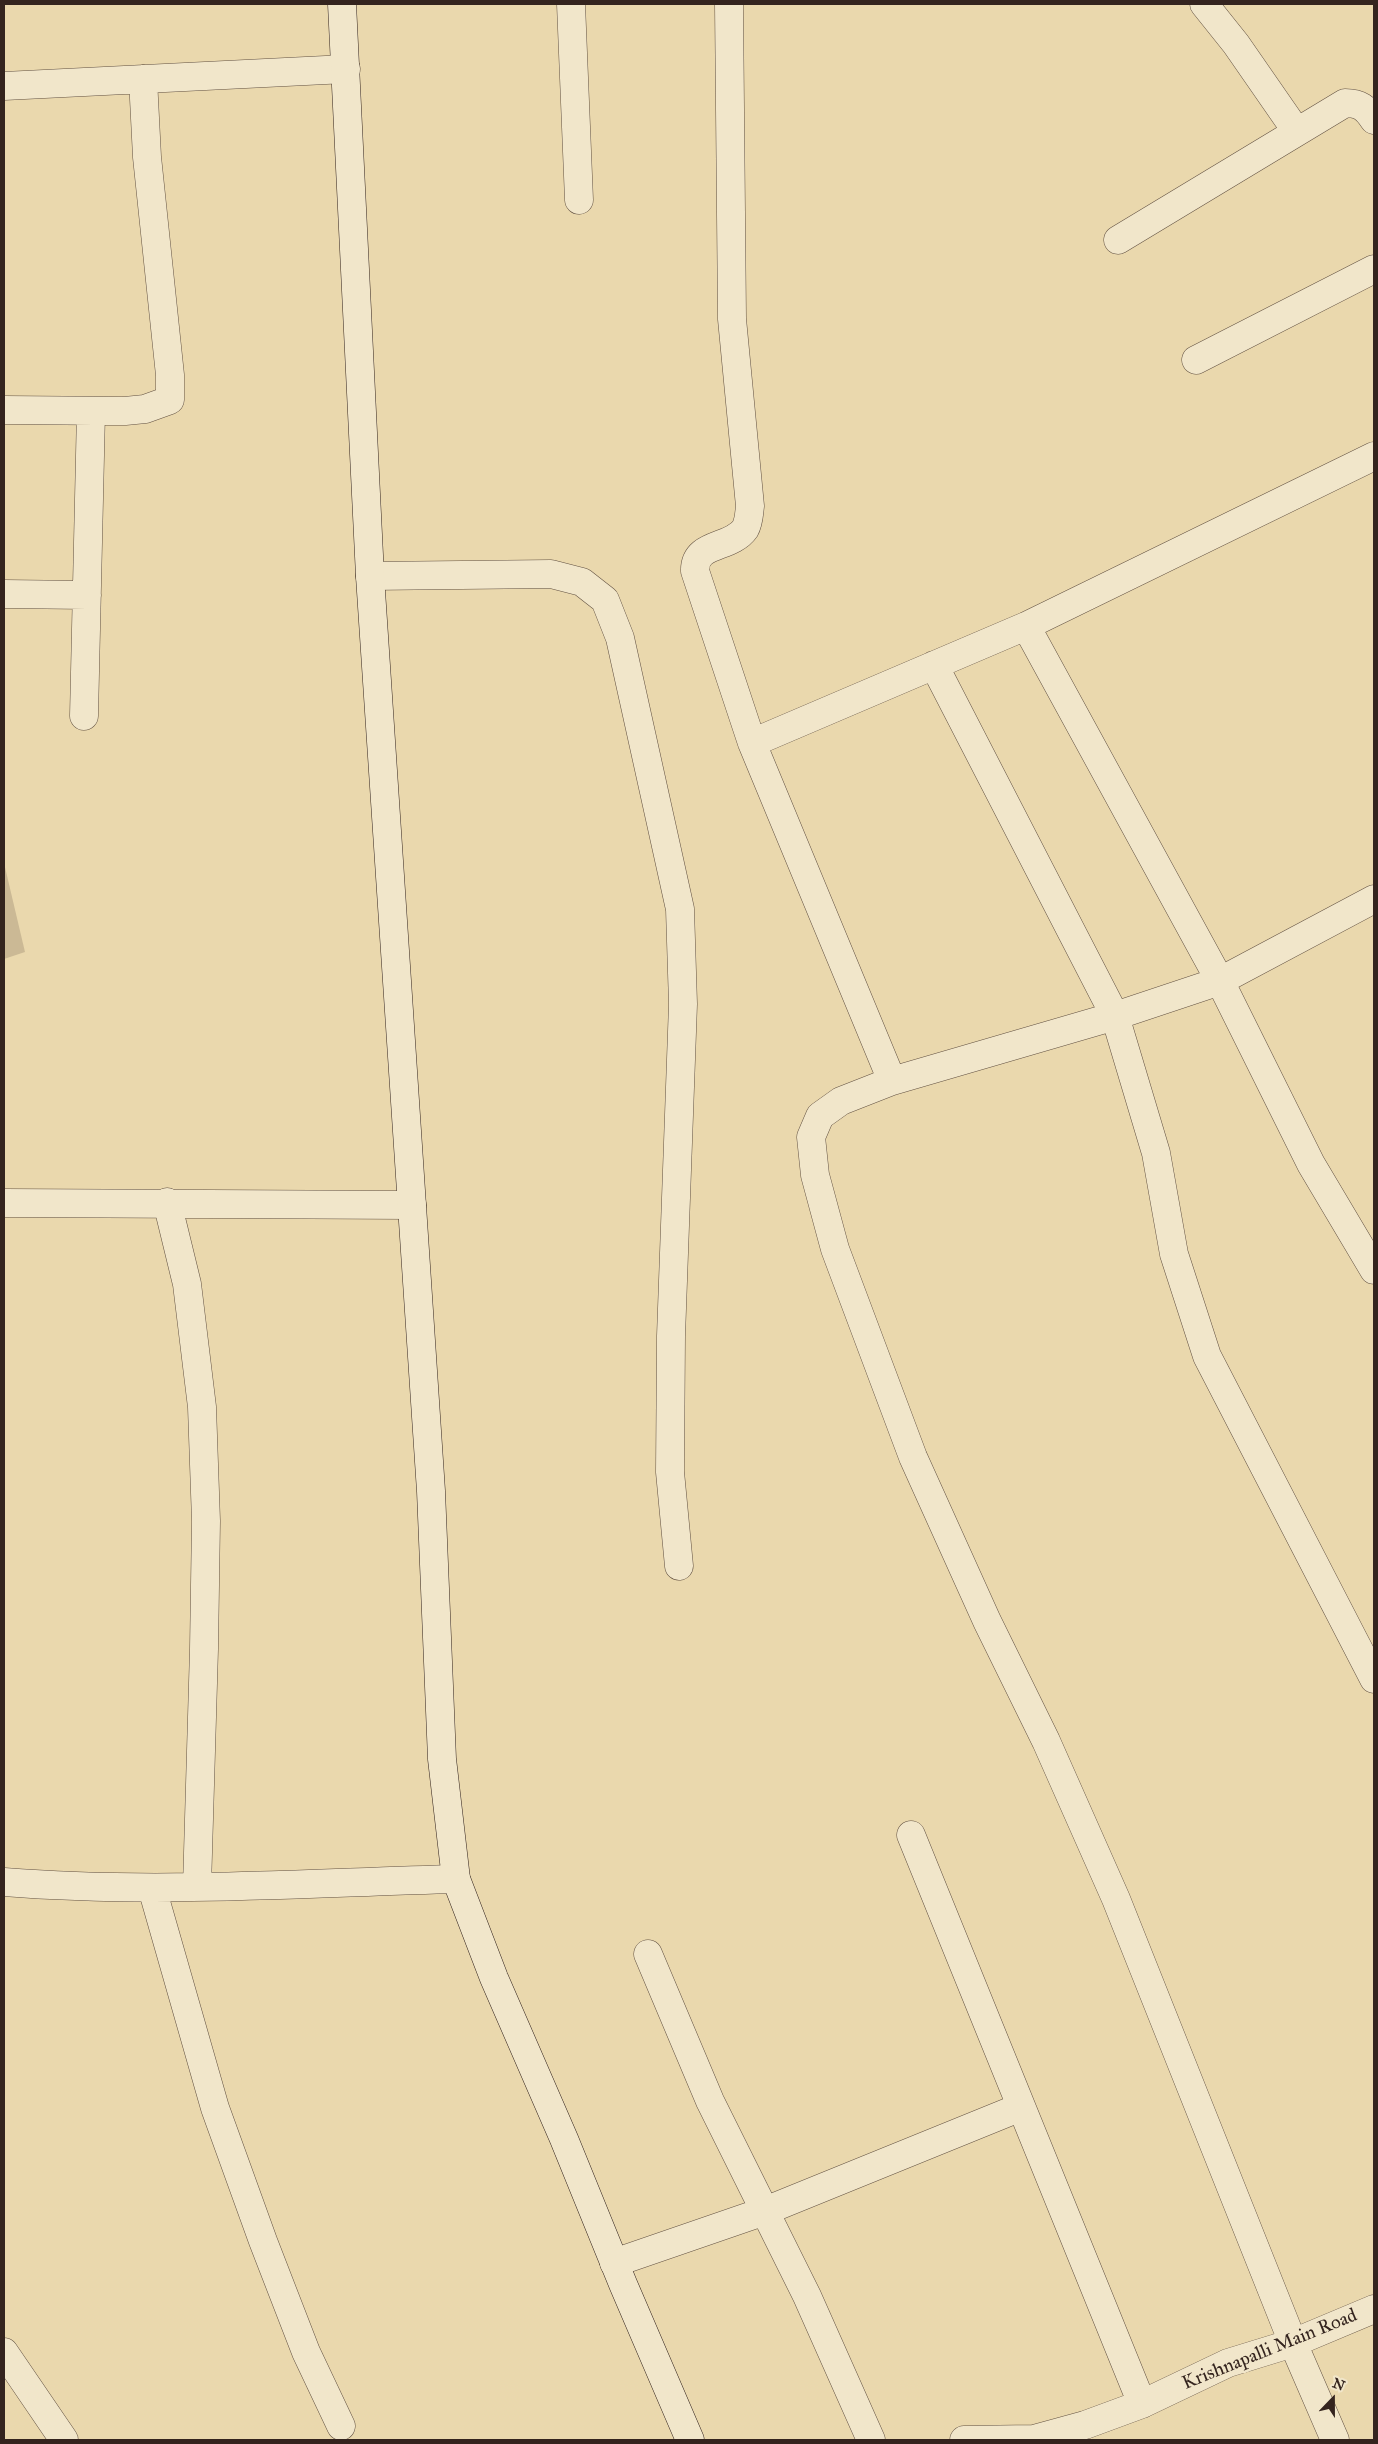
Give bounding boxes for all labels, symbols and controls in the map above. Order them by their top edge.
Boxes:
street label: Krishnapalli Main Road [1179,2305,1361,2395]
north arrow [1308,2374,1358,2424]
text: N [1330,2375,1347,2395]

